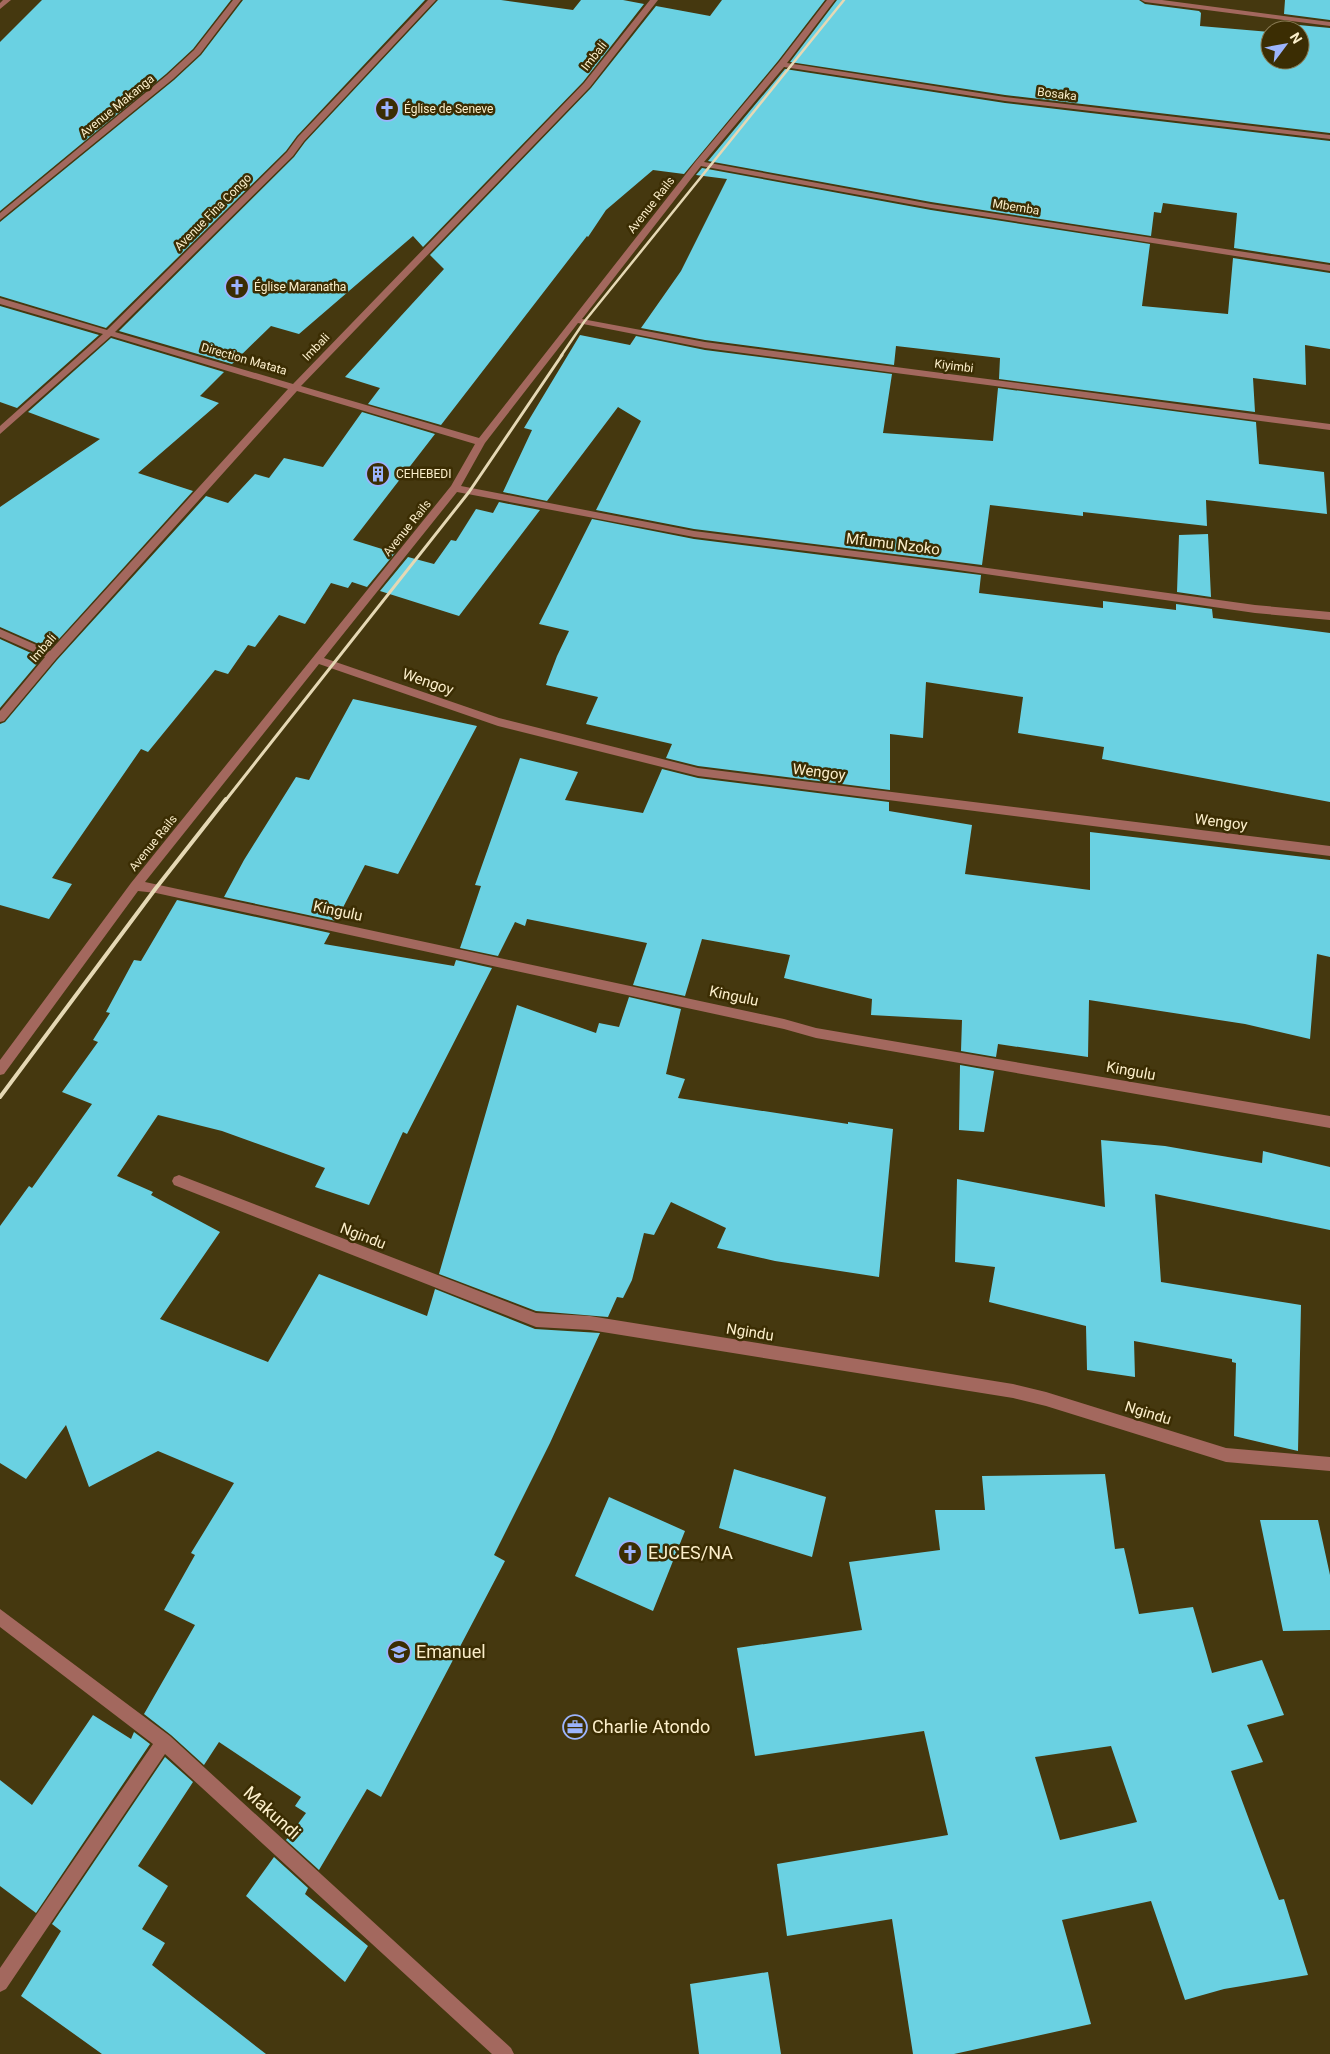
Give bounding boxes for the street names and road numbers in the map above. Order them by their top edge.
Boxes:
street label: Imbali [578,39,610,73]
street label: Avenue Makanga [77,72,157,140]
street label: Bosaka [1036,85,1078,103]
street label: Avenue Fina Congo [172,171,254,253]
street label: Avenue Rails [624,174,678,236]
street label: Mbemba [992,196,1040,218]
street label: Imbali [300,330,333,364]
street label: Direction Matata [199,340,289,378]
street label: Kiyimbi [934,357,974,375]
street label: Avenue Rails [380,497,434,559]
street label: Mfumu Nzoko [845,529,941,559]
street label: Imbali [27,631,59,665]
street label: Wengoy [400,665,456,699]
street label: Wengoy [791,760,847,784]
street label: Wengoy [1193,810,1249,834]
street label: Avenue Rails [126,812,180,874]
street label: Kingulu [312,897,364,925]
street label: Kingulu [708,982,760,1010]
street label: Kingulu [1105,1058,1157,1084]
street label: Ngindu [337,1219,389,1253]
street label: Ngindu [725,1319,775,1345]
street label: Ngindu [1123,1397,1173,1429]
street label: Makundi [240,1782,305,1844]

